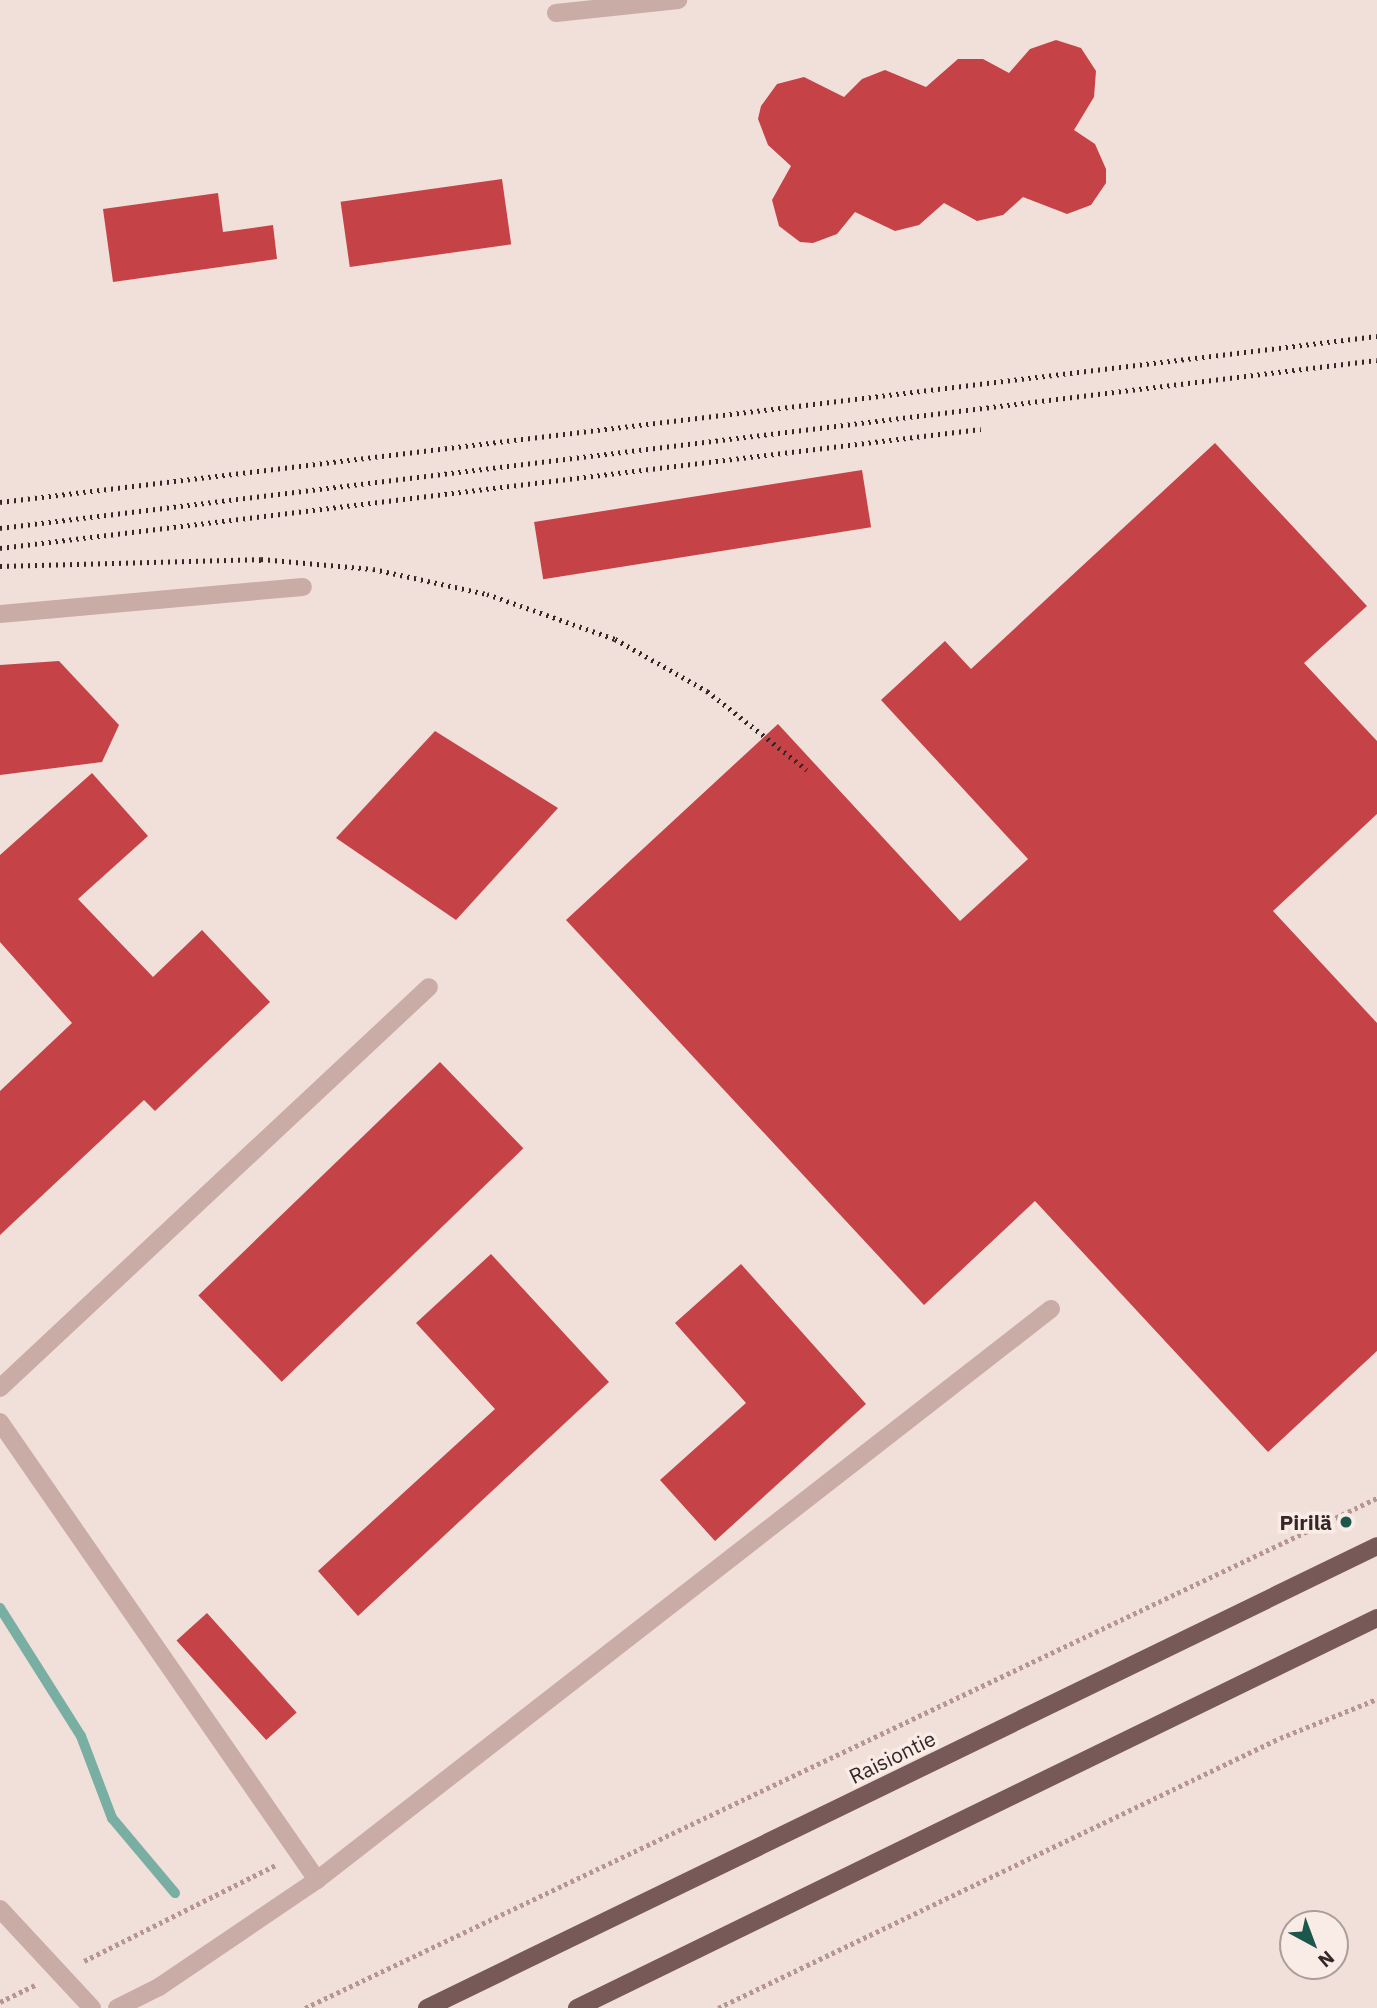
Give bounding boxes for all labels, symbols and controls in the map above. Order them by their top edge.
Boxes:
place label: Pirilä [1279,1509,1332,1535]
marker: Pirilä [1338,1514,1354,1530]
street label: Raisiontie [845,1725,939,1789]
north arrow [1279,1910,1349,1980]
text: N [1313,1946,1340,1973]

